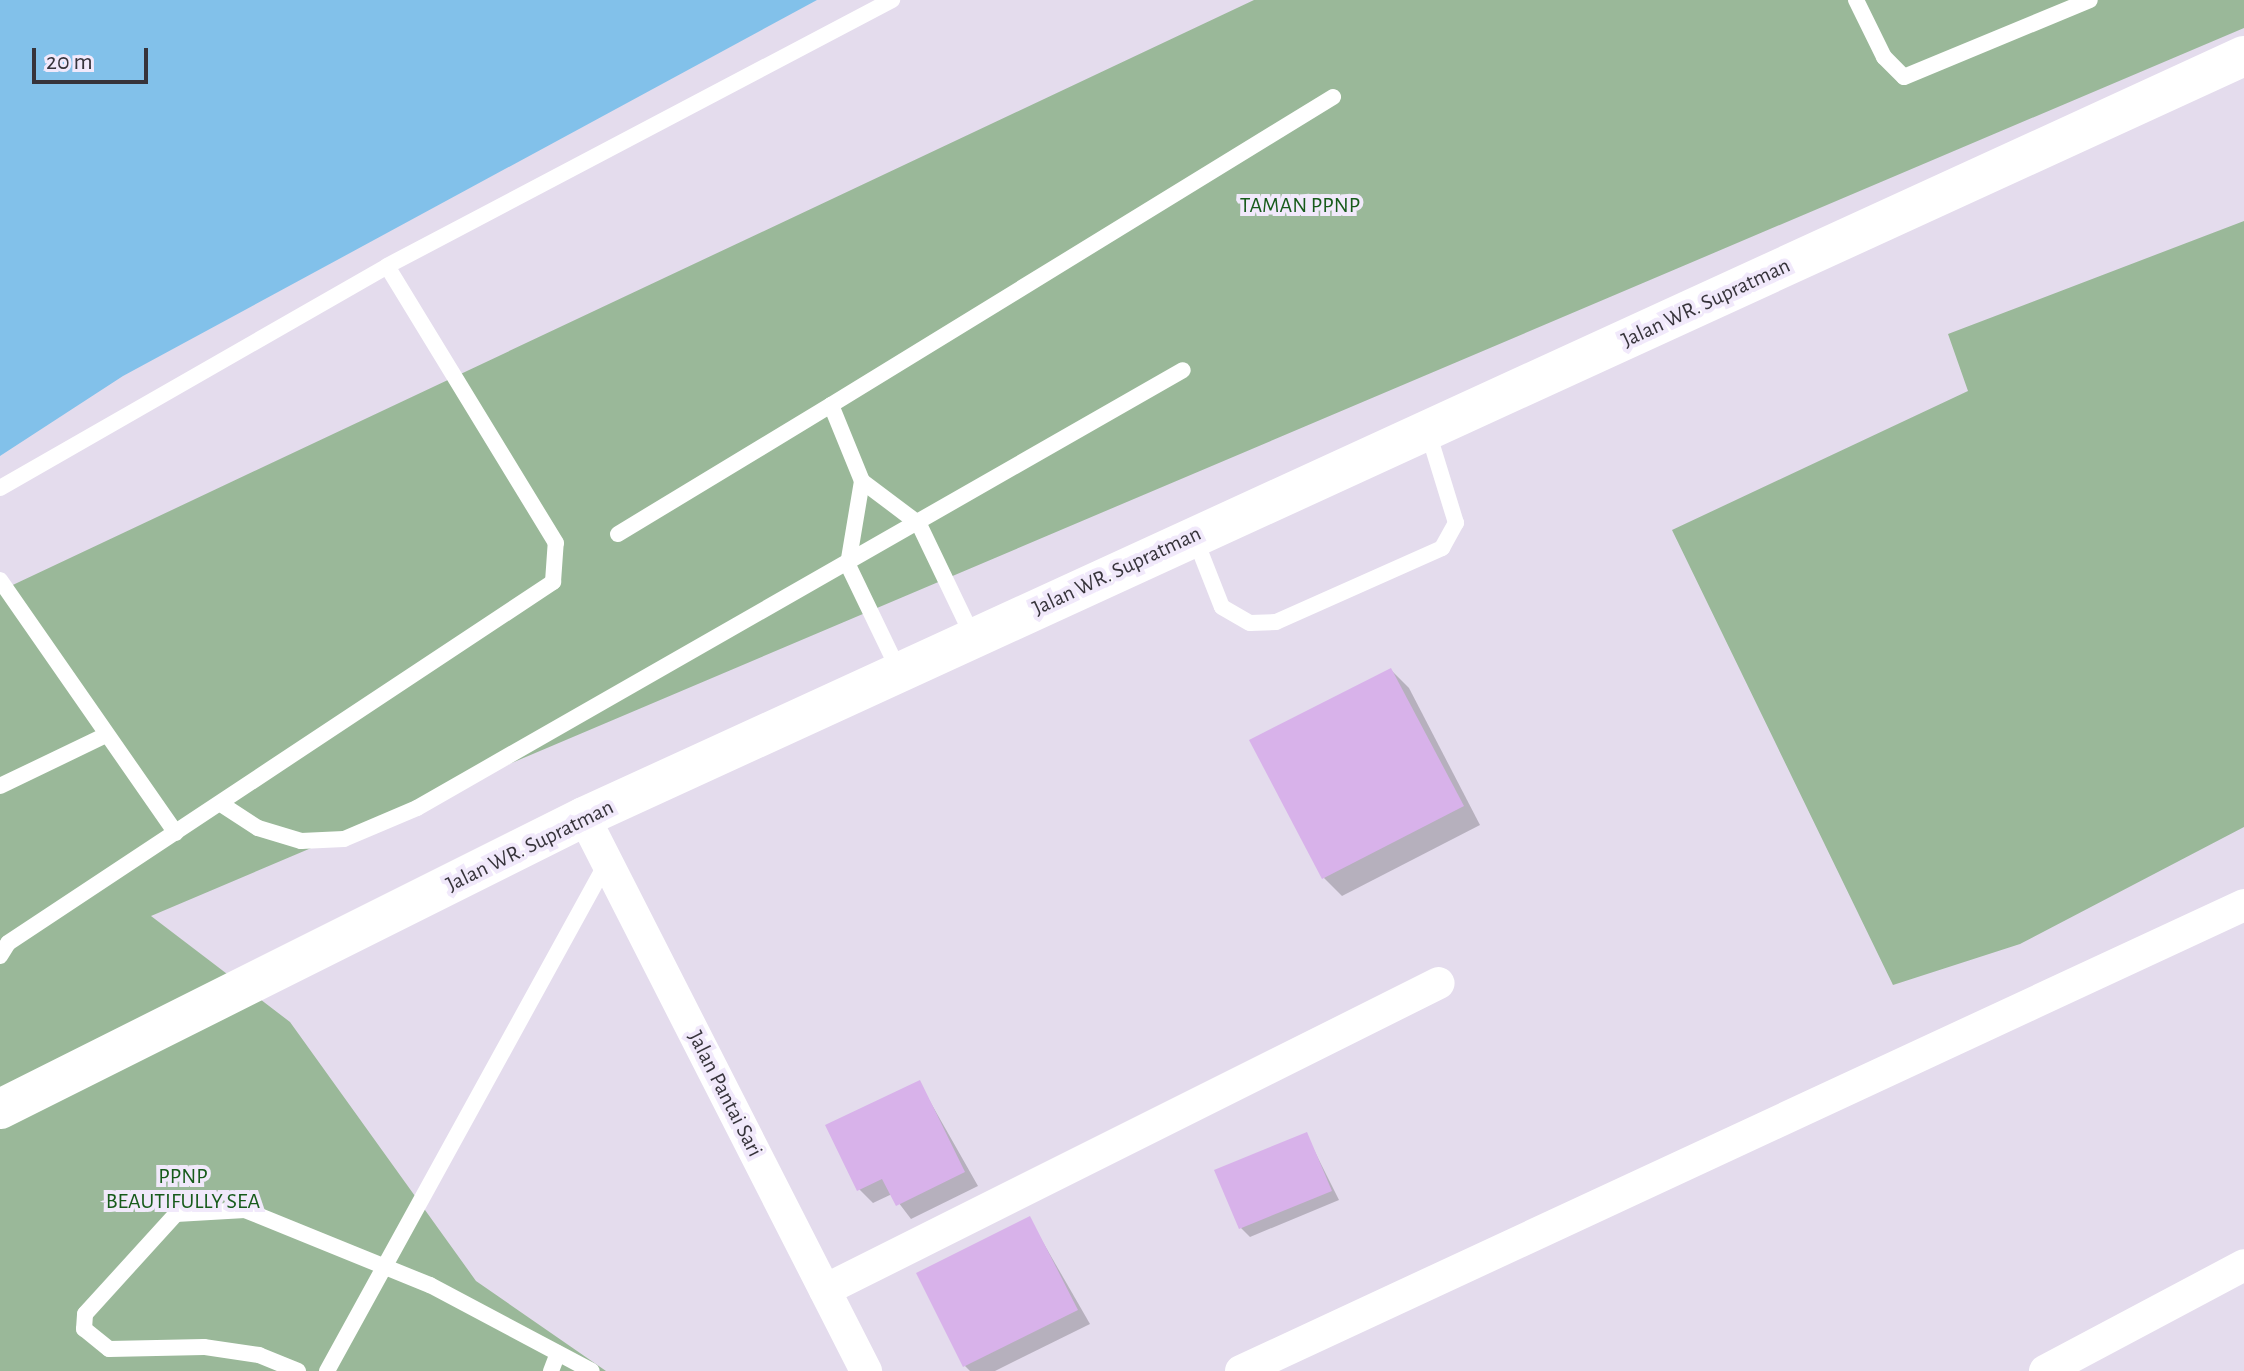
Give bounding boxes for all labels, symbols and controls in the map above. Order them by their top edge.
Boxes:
scale bar [36,32,152,82]
text: 20 m [46,50,93,74]
park label: TAMAN PPNP [1240,193,1360,219]
street label: Jalan WR. Supratman [1618,252,1794,354]
street label: Jalan WR. Supratman [1029,520,1205,622]
street label: Jalan WR. Supratman [442,794,618,898]
street label: Jalan Pantai Sari [682,1027,768,1161]
park label: PPNP BEAUTIFULLY SEA [106,1163,260,1214]

